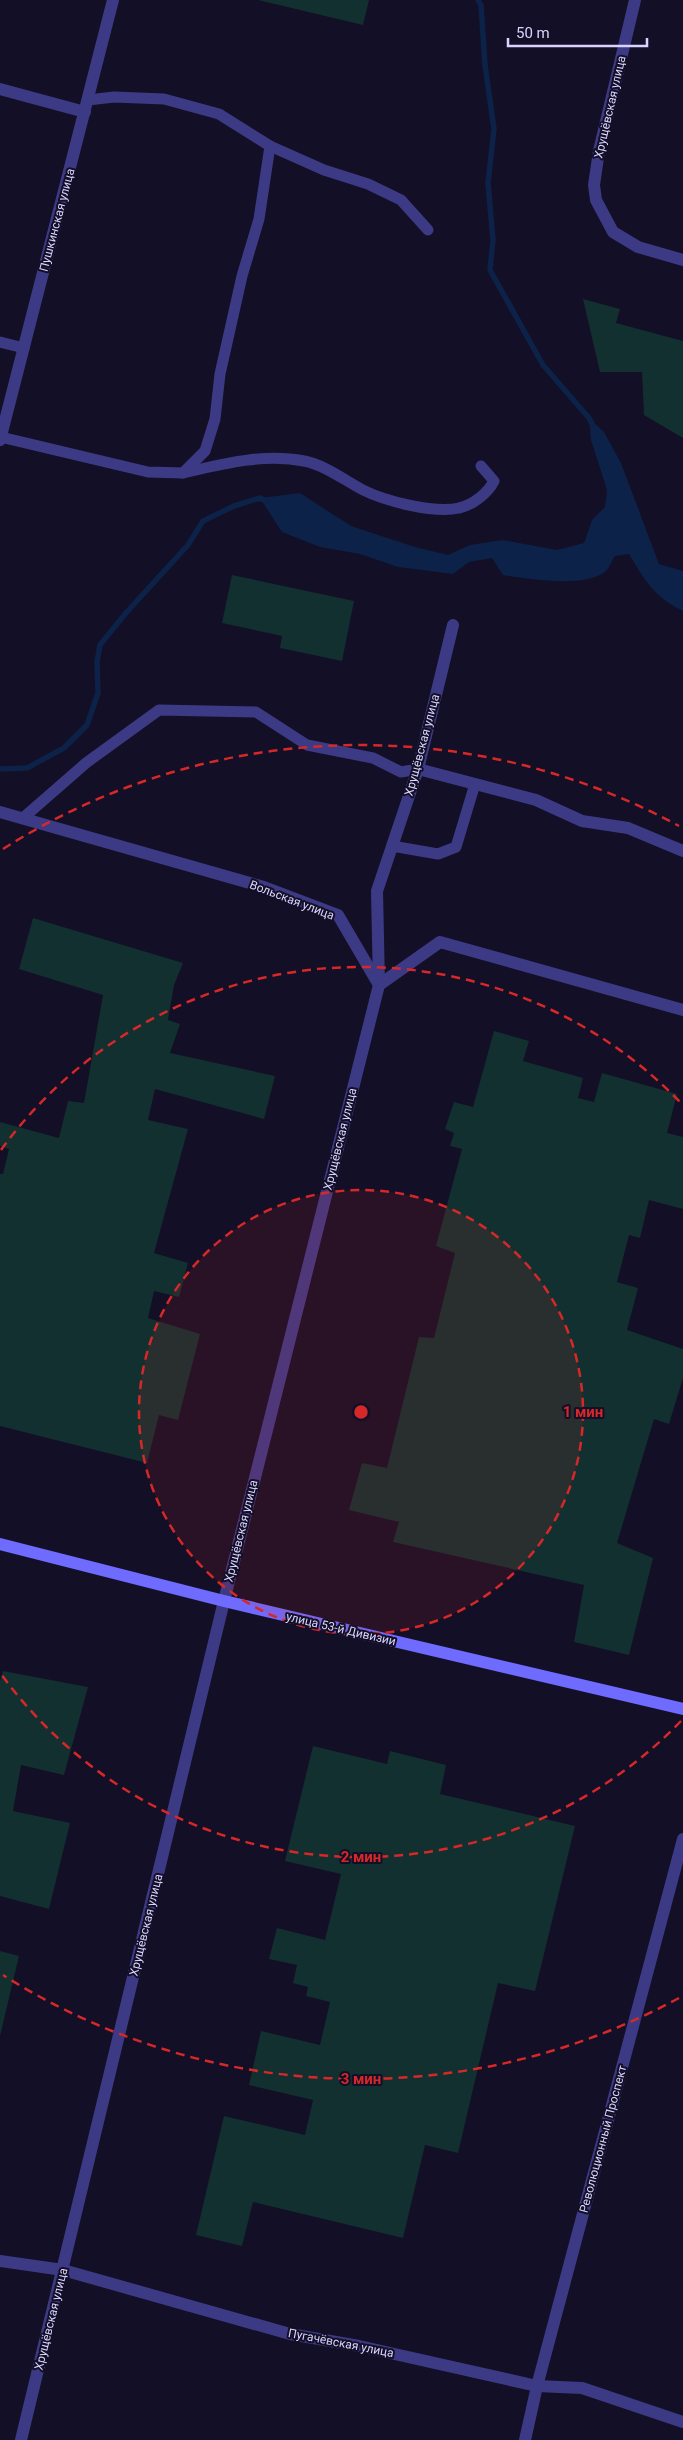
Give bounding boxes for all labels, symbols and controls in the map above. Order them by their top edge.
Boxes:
scale bar [508,15,647,47]
text: 50 m [516,24,550,42]
street label: Хрущёвская улица [591,54,629,160]
street label: Пушкинская улица [37,167,77,273]
street label: Хрущёвская улица [402,693,442,797]
street label: Вольская улица [248,877,336,923]
street label: Хрущёвская улица [321,1086,359,1192]
centre of rings [352,1403,370,1421]
text: 1 мин [563,1403,603,1421]
street label: Хрущёвская улица [222,1478,260,1584]
street label: улица 53-й Дивизии [285,1610,397,1648]
text: 2 мин [341,1848,381,1866]
street label: Хрущёвская улица [127,1872,165,1978]
street label: Революционный Проспект [577,2064,630,2214]
text: 3 мин [341,2070,381,2088]
street label: Хрущёвская улица [32,2266,70,2372]
street label: Пугачёвская улица [287,2326,395,2360]

